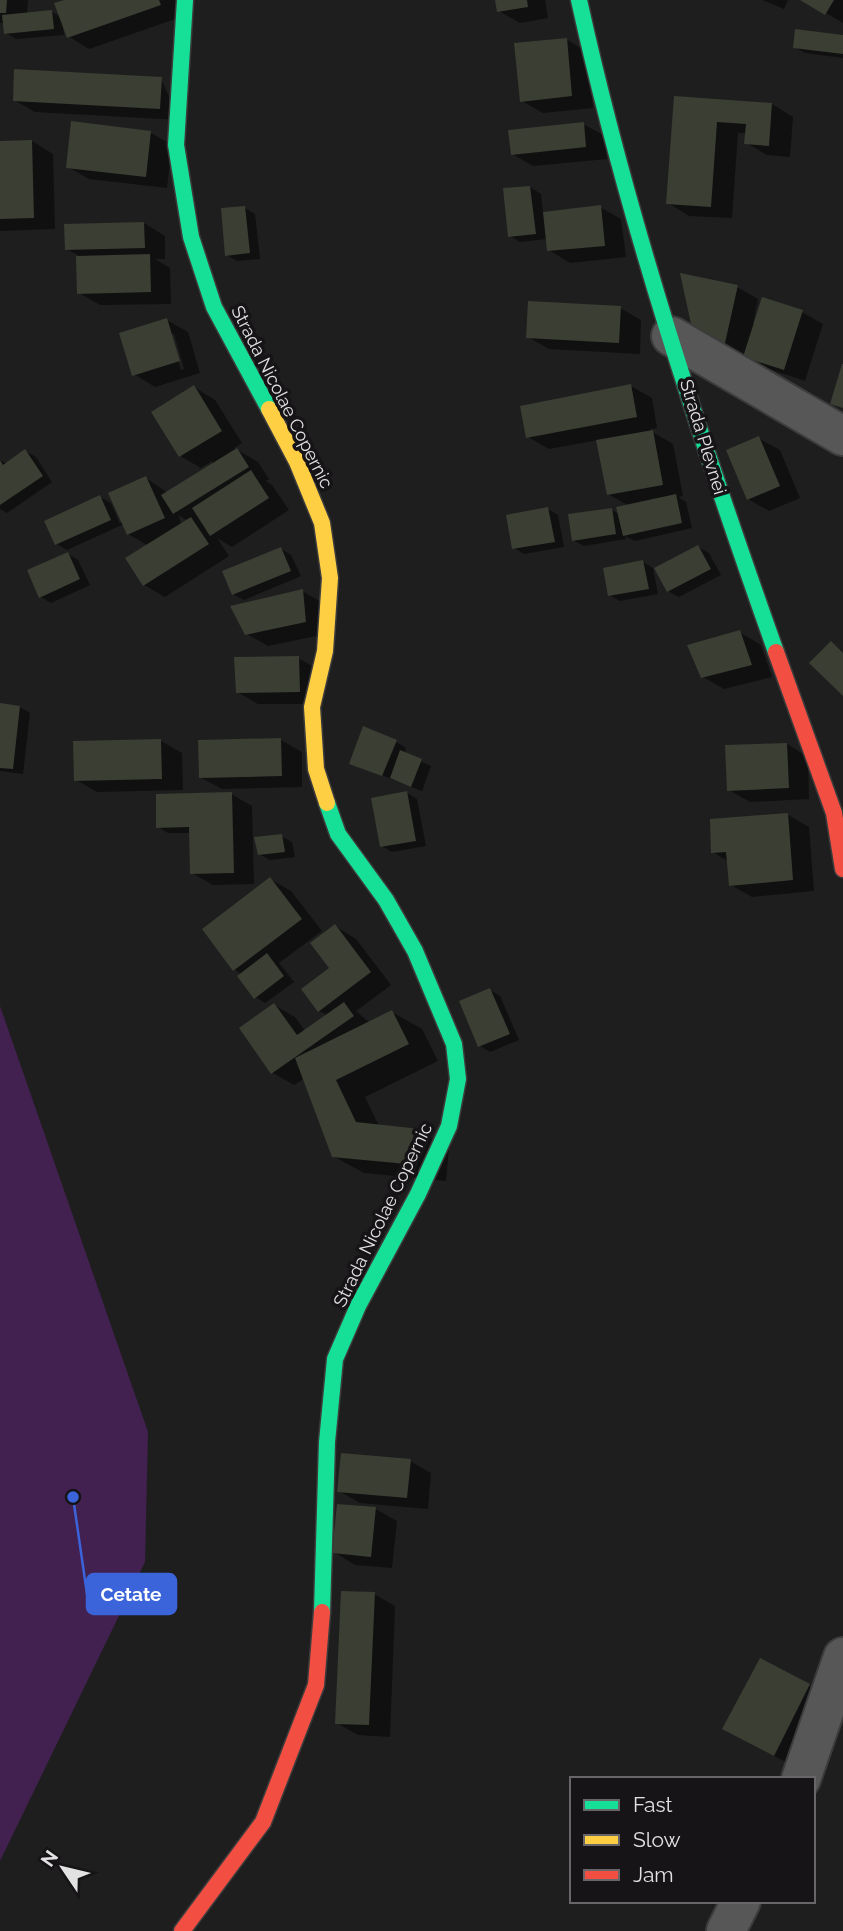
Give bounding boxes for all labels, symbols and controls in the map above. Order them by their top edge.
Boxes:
street label: Strada Nicolae Copernic [227,302,338,492]
street label: Strada Plevnei [676,377,731,497]
street label: Strada Nicolae Copernic [329,1119,436,1310]
callout: Cetate [87,1574,176,1614]
text: Cetate [101,1583,161,1605]
legend [570,1777,815,1903]
text: Fast [633,1792,673,1817]
text: Slow [633,1827,681,1852]
north arrow [28,1833,98,1903]
text: N [36,1846,62,1870]
text: Jam [633,1862,674,1887]

